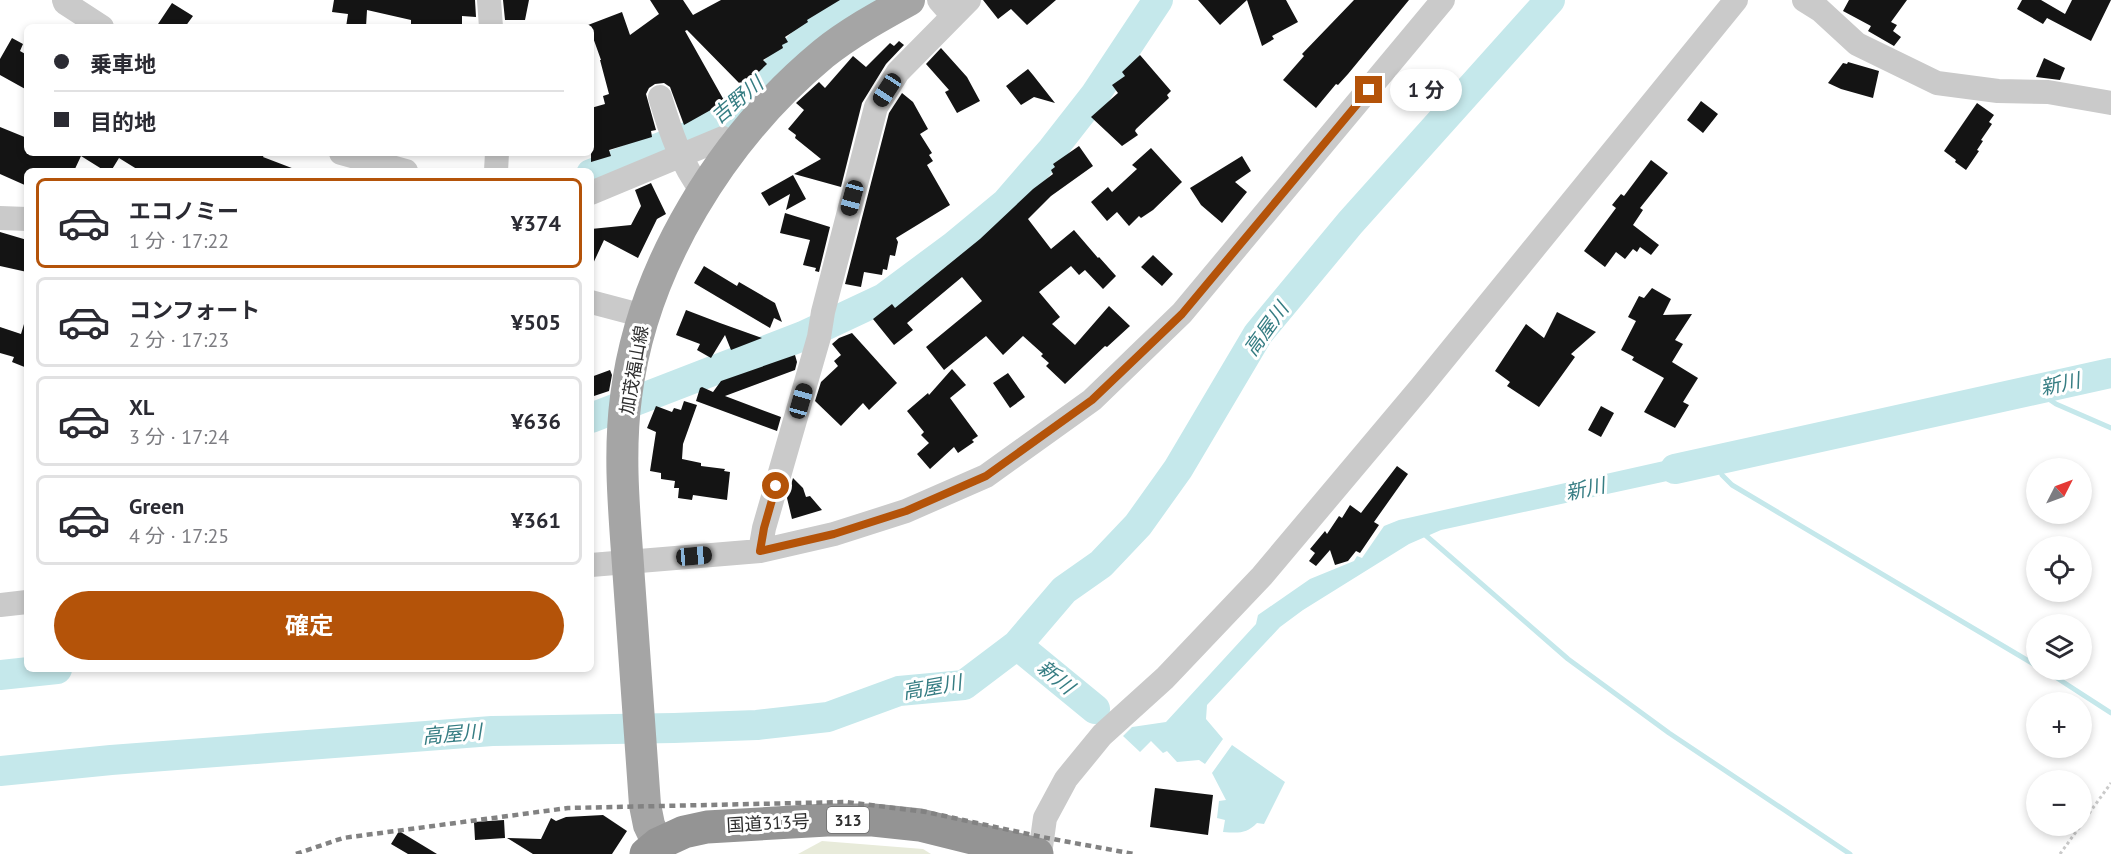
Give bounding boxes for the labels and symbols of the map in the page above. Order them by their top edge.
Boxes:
water label: 吉野川 [706,69,770,129]
callout: 1 分 [1390,69,1462,111]
car [870,70,904,110]
route end [1355,76,1382,103]
car [839,178,865,218]
water label: 高屋川 [1238,295,1295,361]
street label: 加茂福山線 [615,324,653,416]
water label: 新川 [2038,367,2084,401]
car [787,381,815,421]
north arrow [2026,458,2092,524]
route start [762,472,789,499]
water label: 新川 [1563,472,1609,506]
car [675,545,713,567]
water label: 新川 [1032,654,1081,701]
water label: 高屋川 [900,669,966,705]
water label: 高屋川 [421,718,485,750]
road number: 313 [827,807,869,833]
street label: 国道313号 [726,809,810,837]

